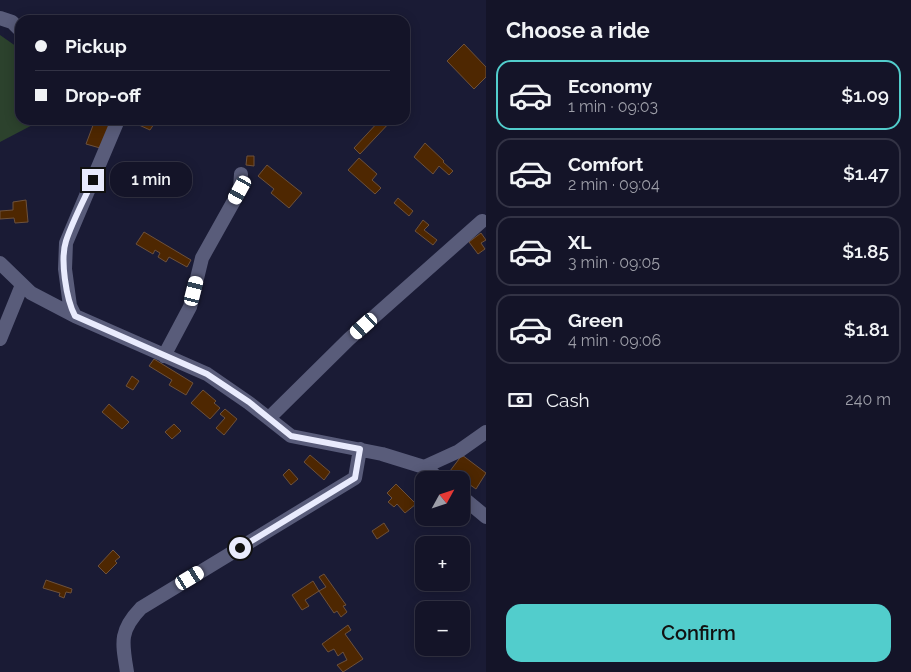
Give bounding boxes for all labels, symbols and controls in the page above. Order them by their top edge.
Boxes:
text: Choose a ride [506,17,650,43]
text: Pickup [65,35,127,57]
icon: car [508,73,553,118]
text: Economy [568,75,652,97]
text: Drop-off [65,84,141,106]
text: $1.09 [841,84,889,106]
text: 1 min · 09:03 [568,97,658,116]
icon: car [508,151,553,196]
text: Comfort [568,153,643,175]
callout: 1 min [110,162,193,198]
text: $1.47 [843,162,889,184]
route end [82,169,104,191]
text: 1 min [131,170,171,189]
car [226,173,253,207]
text: 2 min · 09:04 [568,175,660,194]
icon: car [508,229,553,274]
text: XL [568,231,591,253]
text: $1.85 [842,240,889,262]
text: 3 min · 09:05 [568,253,660,272]
car [183,275,204,307]
icon: car [508,307,553,352]
text: Green [568,309,623,331]
car [347,310,380,342]
text: $1.81 [844,318,889,340]
text: 4 min · 09:06 [568,331,661,350]
icon: cash [506,386,534,414]
text: Cash [546,389,590,411]
text: 240 m [845,390,891,409]
north arrow [415,471,470,526]
map controls [415,471,470,656]
button: + [415,536,470,591]
route start [229,537,251,559]
car [173,564,206,592]
button: − [415,601,470,656]
button: Confirm [506,604,891,662]

